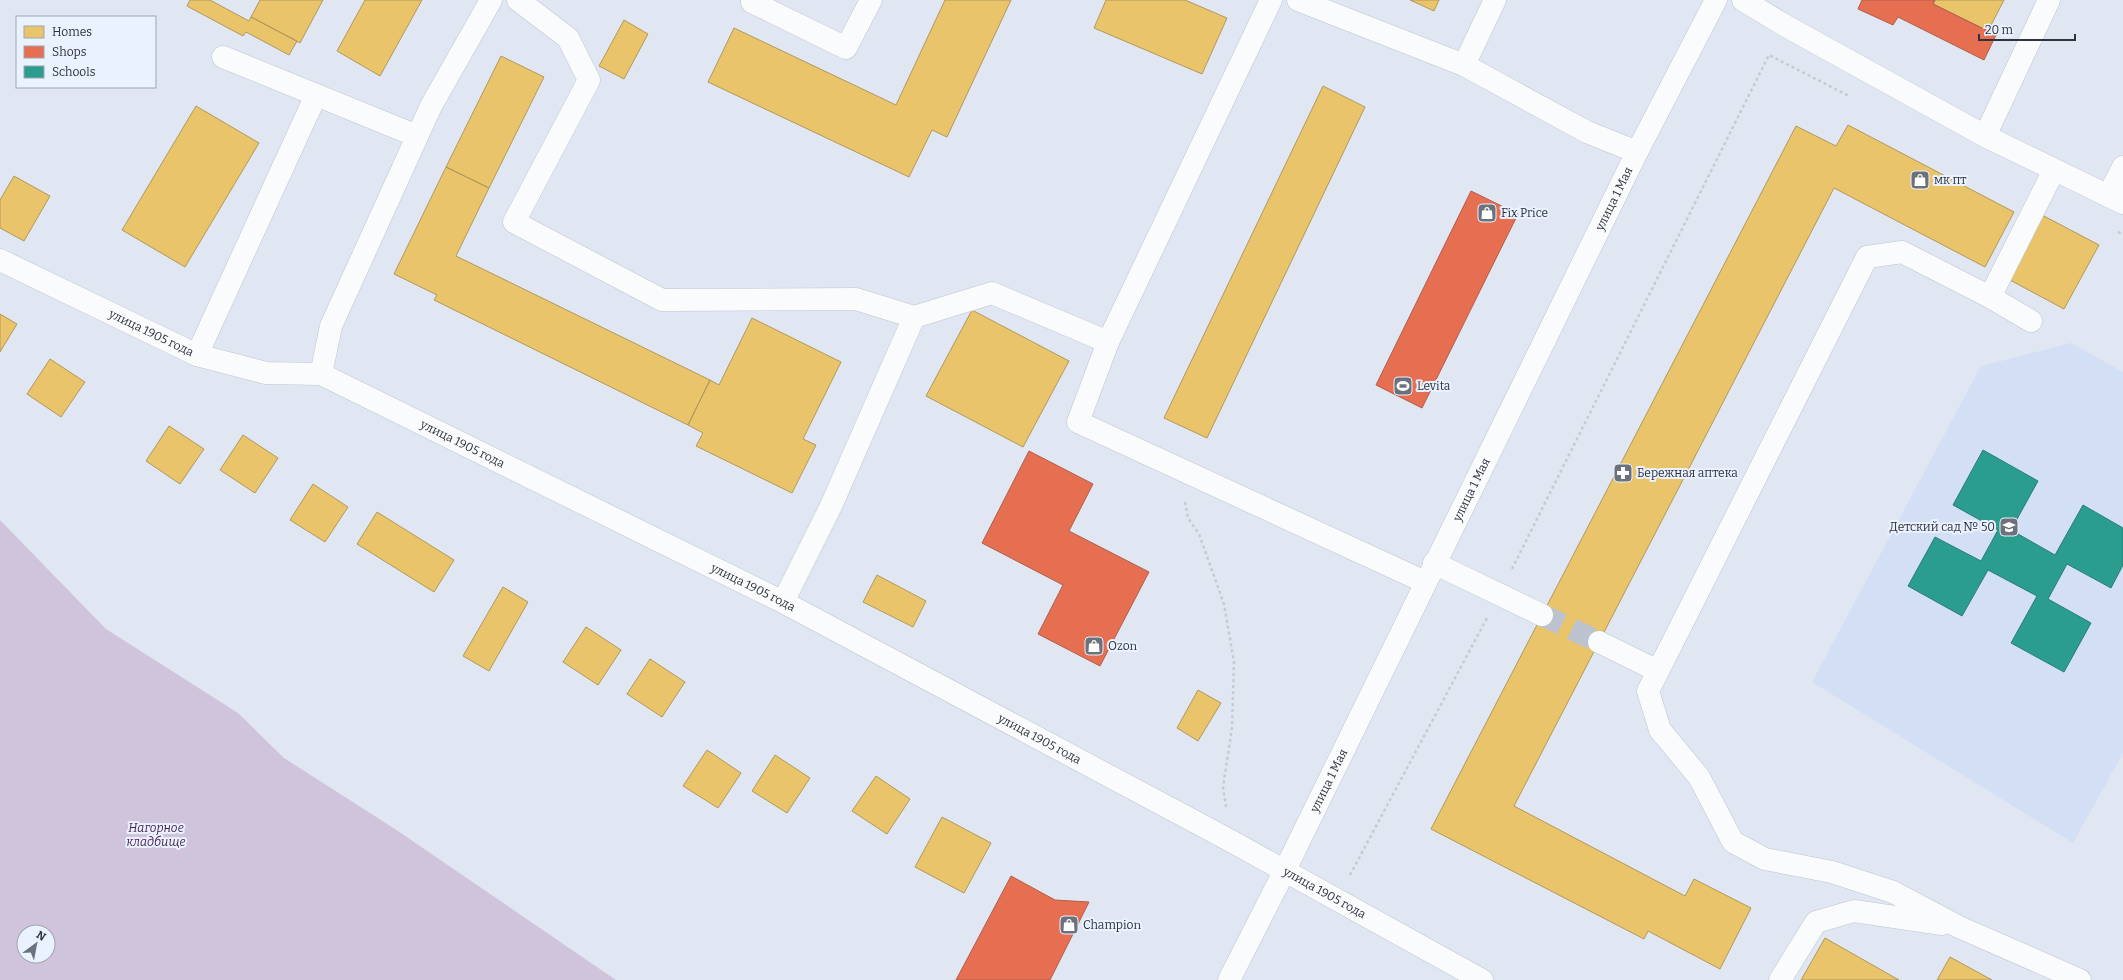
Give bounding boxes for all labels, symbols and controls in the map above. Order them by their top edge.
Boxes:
legend [16,16,156,88]
scale bar [1979,16,2075,42]
text: 20 m [1985,23,2014,37]
text: Homes [52,25,92,39]
text: Shops [52,45,87,59]
text: Schools [52,65,96,79]
street label: улица 1 Мая [1592,164,1636,234]
shop icon: мк пт [1909,169,1931,191]
place label: мк пт [1934,173,1966,187]
shop icon: Fix Price [1476,202,1498,224]
place label: Fix Price [1501,206,1548,220]
street label: улица 1905 года [106,306,196,360]
sports icon: Levita [1392,375,1414,397]
place label: Levita [1417,379,1451,393]
street label: улица 1905 года [417,417,508,471]
street label: улица 1 Мая [1450,455,1493,525]
pharmacy icon: Бережная аптека [1612,462,1634,484]
place label: Бережная аптека [1637,466,1738,480]
school or university icon: Детский сад № 50 [1998,516,2020,538]
place label: Детский сад № 50 [1890,520,1995,534]
street label: улица 1905 года [708,560,798,614]
shop icon: Ozon [1083,635,1105,657]
place label: Ozon [1108,639,1138,653]
street label: улица 1905 года [995,711,1084,767]
street label: улица 1 Мая [1307,746,1350,815]
park label: Нагорное кладбище [127,821,185,849]
street label: улица 1905 года [1280,864,1369,922]
shop icon: Champion [1058,914,1080,936]
place label: Champion [1083,918,1141,932]
north arrow [16,924,56,964]
text: N [34,928,49,944]

